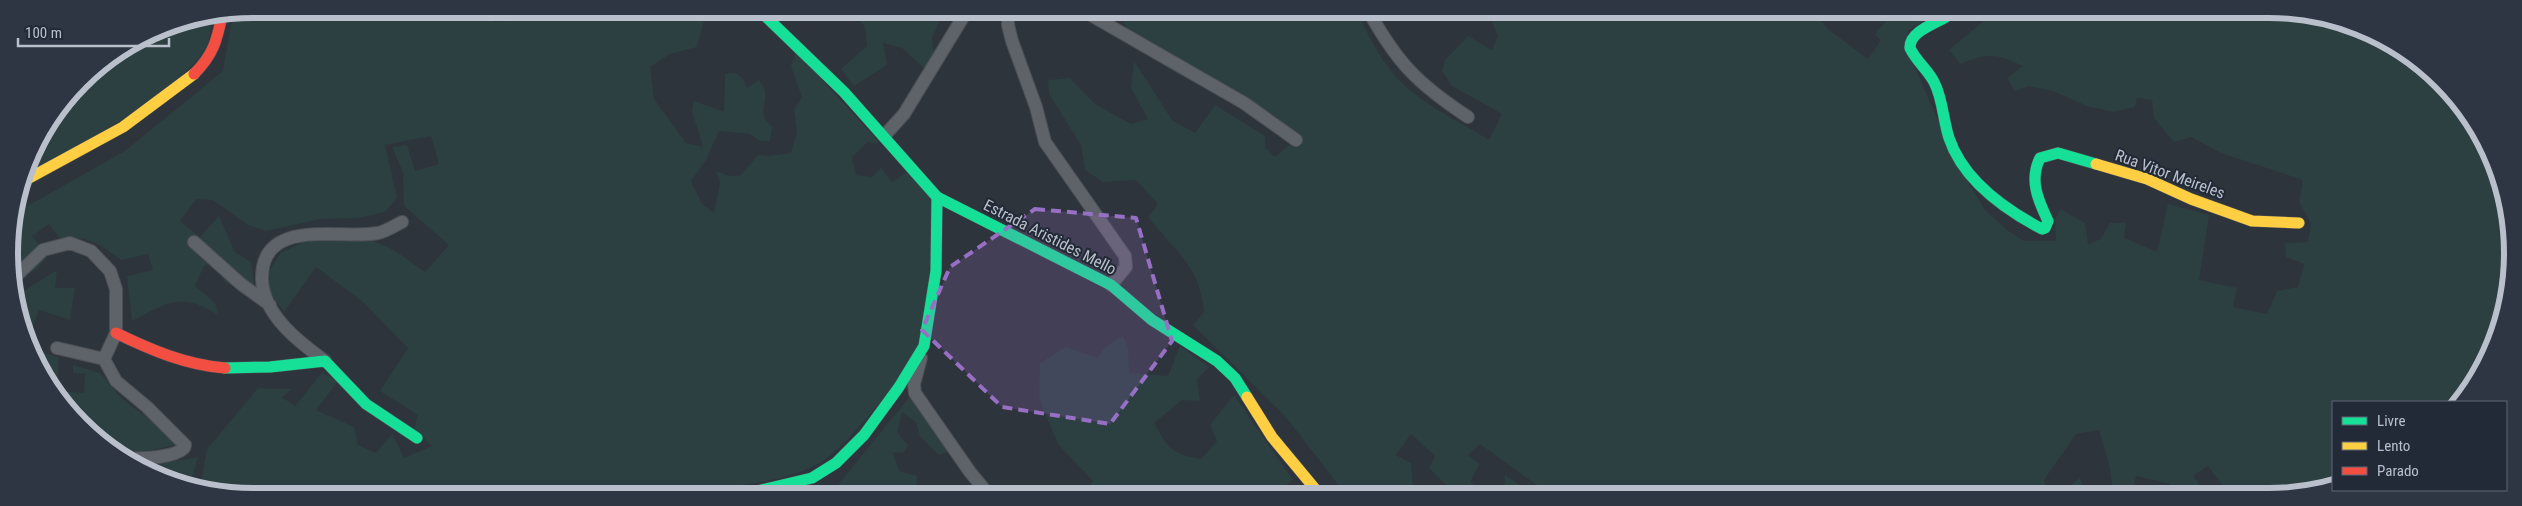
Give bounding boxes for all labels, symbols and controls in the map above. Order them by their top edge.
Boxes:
scale bar [18,15,169,47]
text: 100 m [25,24,62,42]
street label: Rua Vitor Meireles [2113,145,2227,203]
street label: Estrada Aristides Mello [980,195,1120,279]
legend [2332,401,2507,491]
text: Livre [2377,412,2405,430]
text: Lento [2377,437,2410,455]
text: Parado [2377,462,2419,480]

